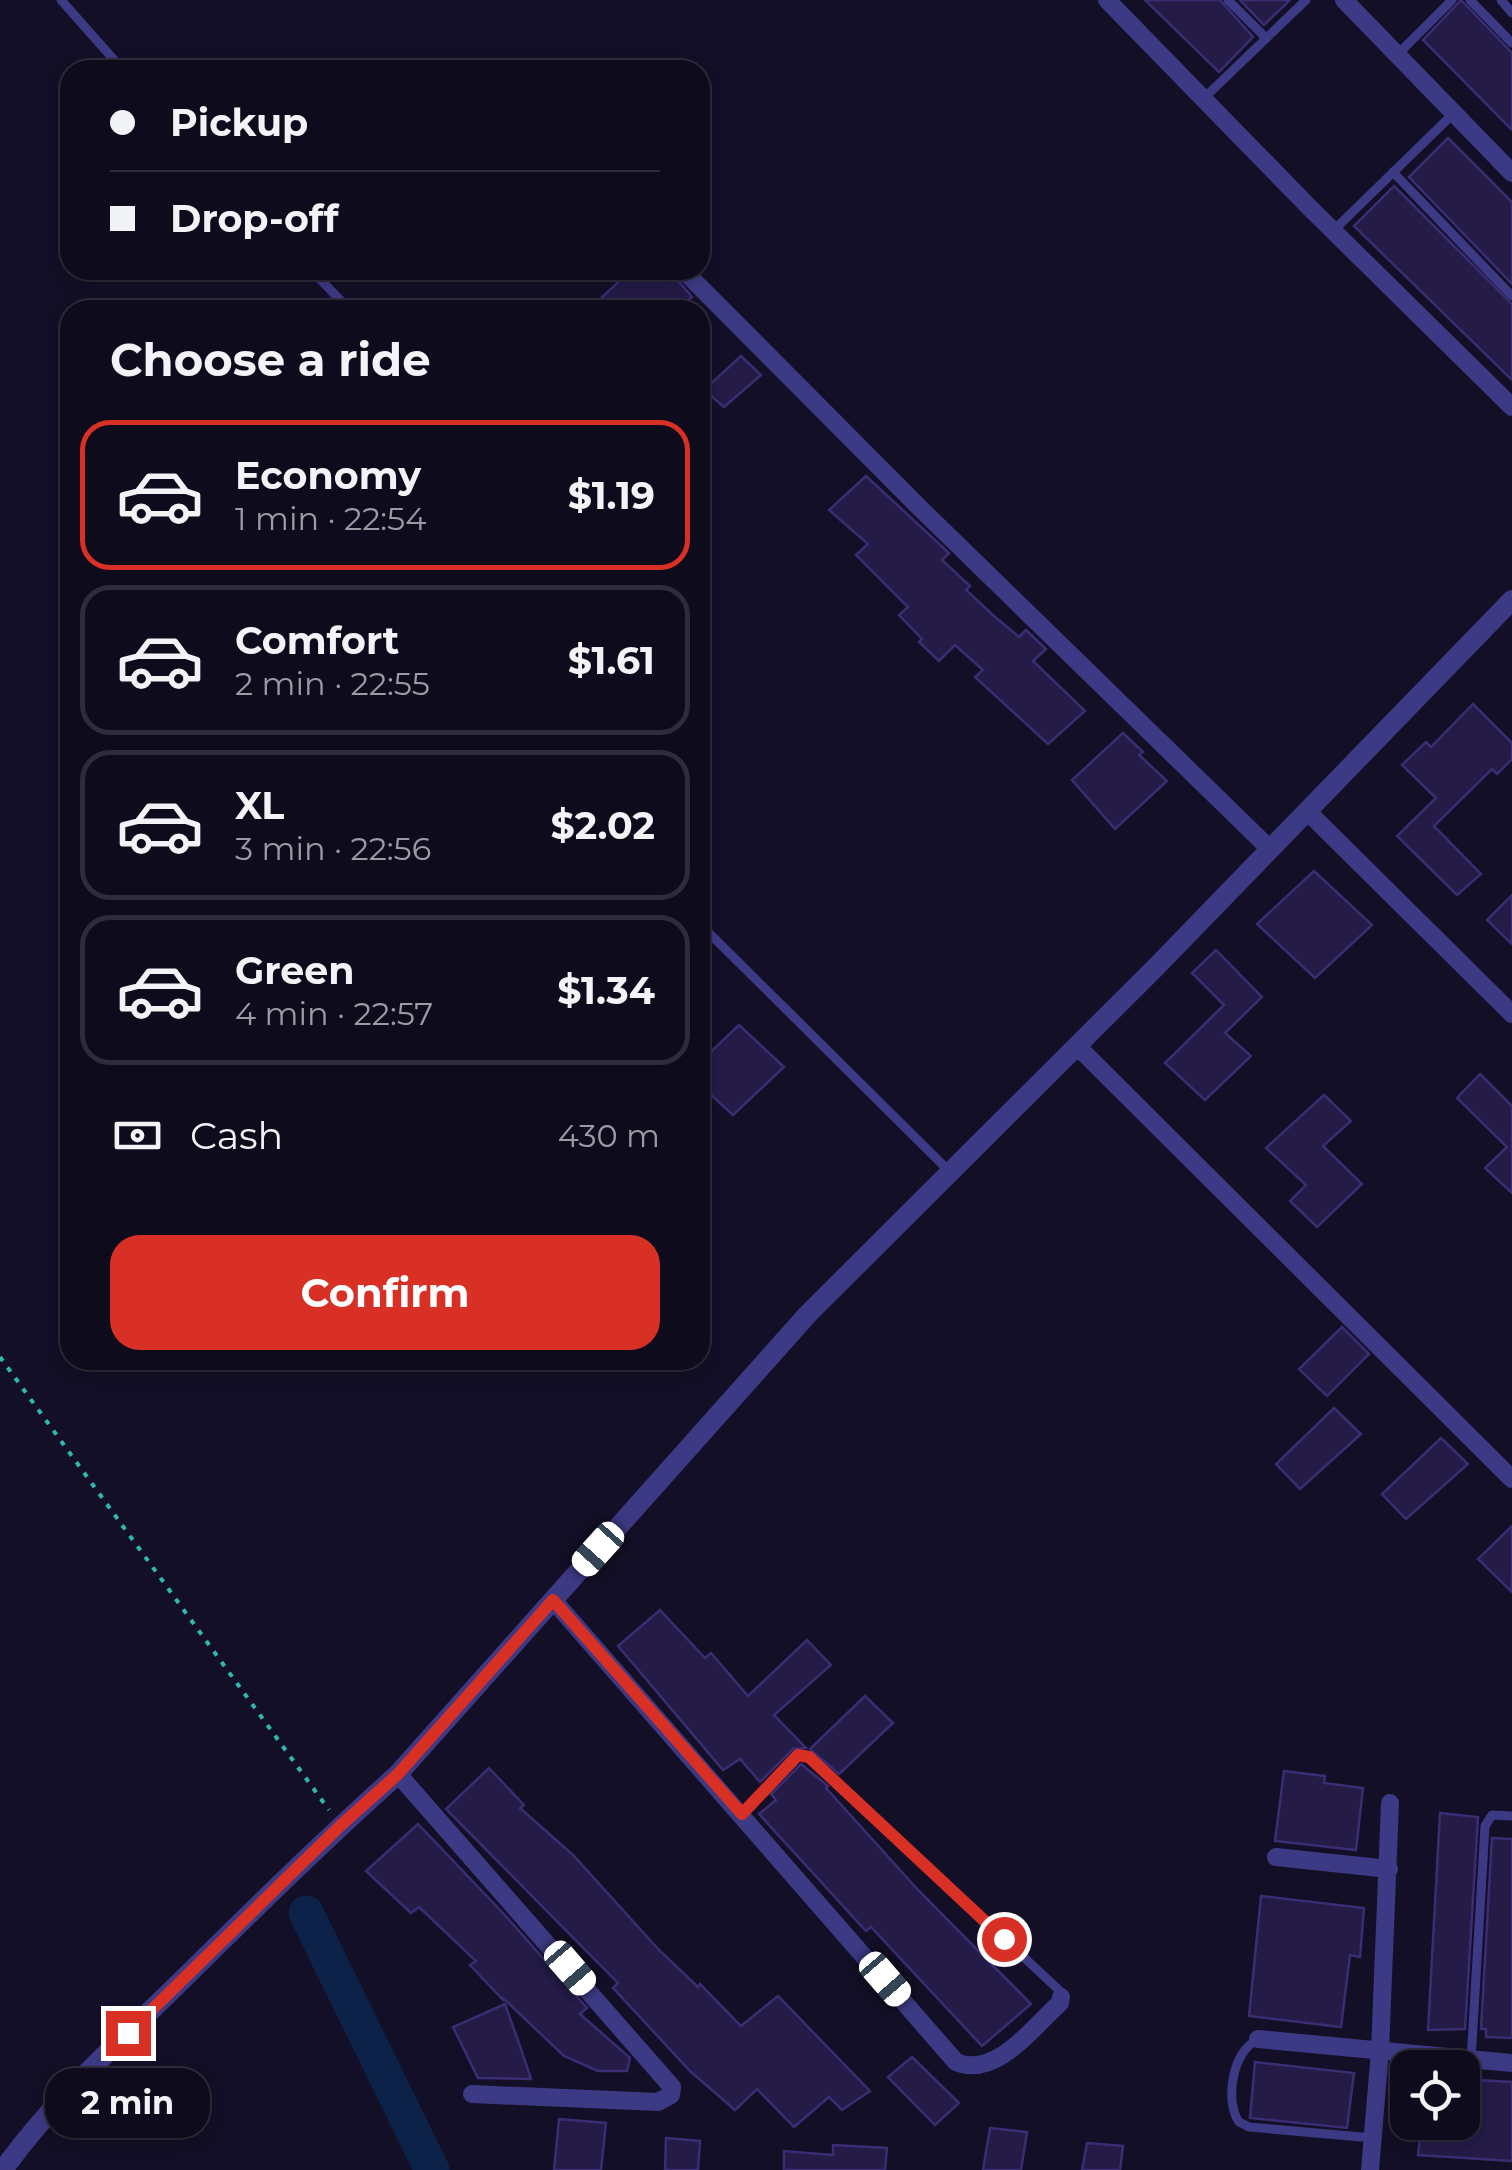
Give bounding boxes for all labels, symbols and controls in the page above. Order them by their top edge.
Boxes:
text: Pickup [170,99,308,146]
text: Drop-off [170,195,339,242]
text: Choose a ride [110,332,431,387]
icon: car [115,450,205,540]
text: Economy [235,452,421,499]
text: $1.19 [568,472,655,519]
text: 1 min · 22:54 [235,499,426,538]
icon: car [115,615,205,705]
text: Comfort [235,617,399,664]
text: $1.61 [568,637,655,684]
text: 2 min · 22:55 [235,664,430,703]
icon: car [115,780,205,870]
text: XL [235,782,284,829]
text: $2.02 [550,802,655,849]
text: 3 min · 22:56 [235,829,431,868]
icon: car [115,945,205,1035]
text: Green [235,947,355,994]
text: $1.34 [557,967,655,1014]
text: 4 min · 22:57 [235,994,433,1033]
icon: cash [110,1108,165,1163]
text: Cash [190,1112,283,1159]
text: 430 m [558,1116,660,1155]
button: Confirm [110,1235,660,1350]
car [567,1517,629,1581]
route start [982,1917,1027,1962]
car [539,1936,601,2000]
car [854,1947,916,2011]
route end [106,2011,151,2056]
map controls [1390,2050,1480,2140]
button: locate [1390,2050,1480,2140]
callout: 2 min [46,2068,210,2138]
text: 2 min [81,2083,174,2122]

